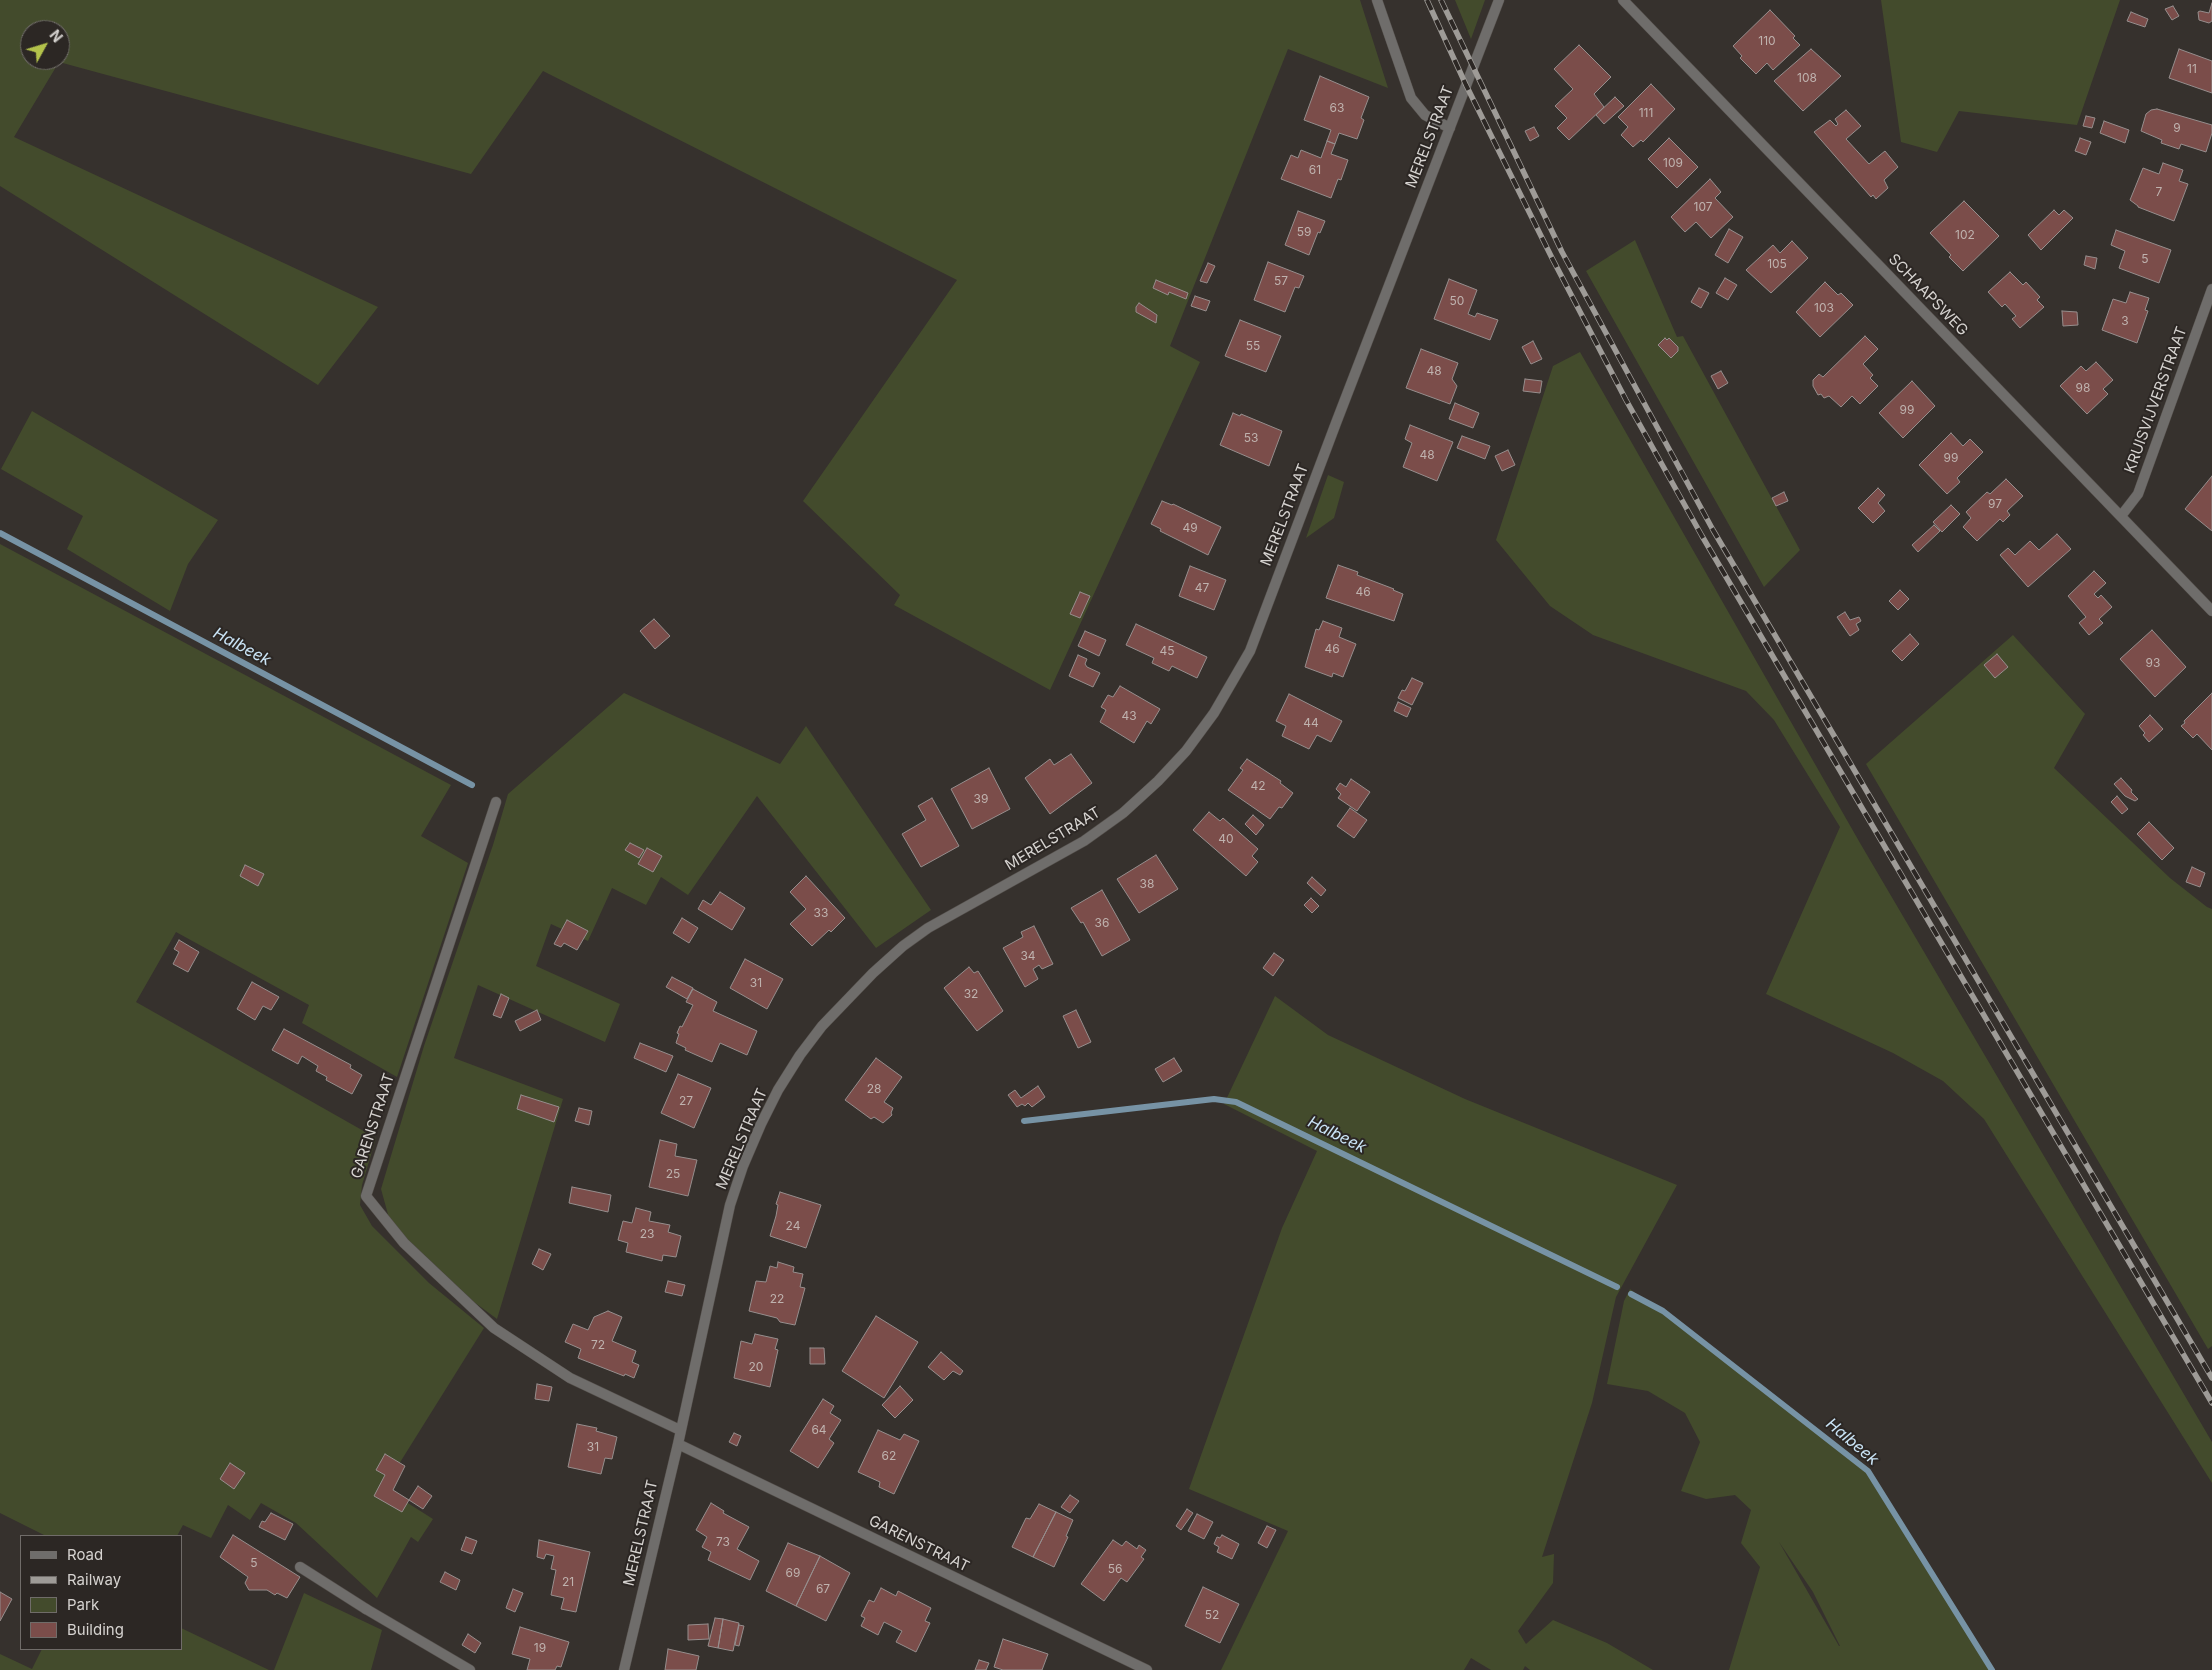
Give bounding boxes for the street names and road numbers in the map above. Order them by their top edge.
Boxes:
street label: MERELSTRAAT [1402,83,1458,191]
street label: SCHAAPSWEG [1884,250,1972,340]
street label: KRUISVIJVERSTRAAT [2121,324,2191,476]
street label: MERELSTRAAT [1257,461,1313,569]
street label: MERELSTRAAT [1002,803,1104,875]
street label: GARENSTRAAT [348,1071,398,1181]
street label: MERELSTRAAT [713,1086,771,1192]
street label: MERELSTRAAT [620,1478,662,1588]
street label: GARENSTRAAT [866,1512,972,1576]

